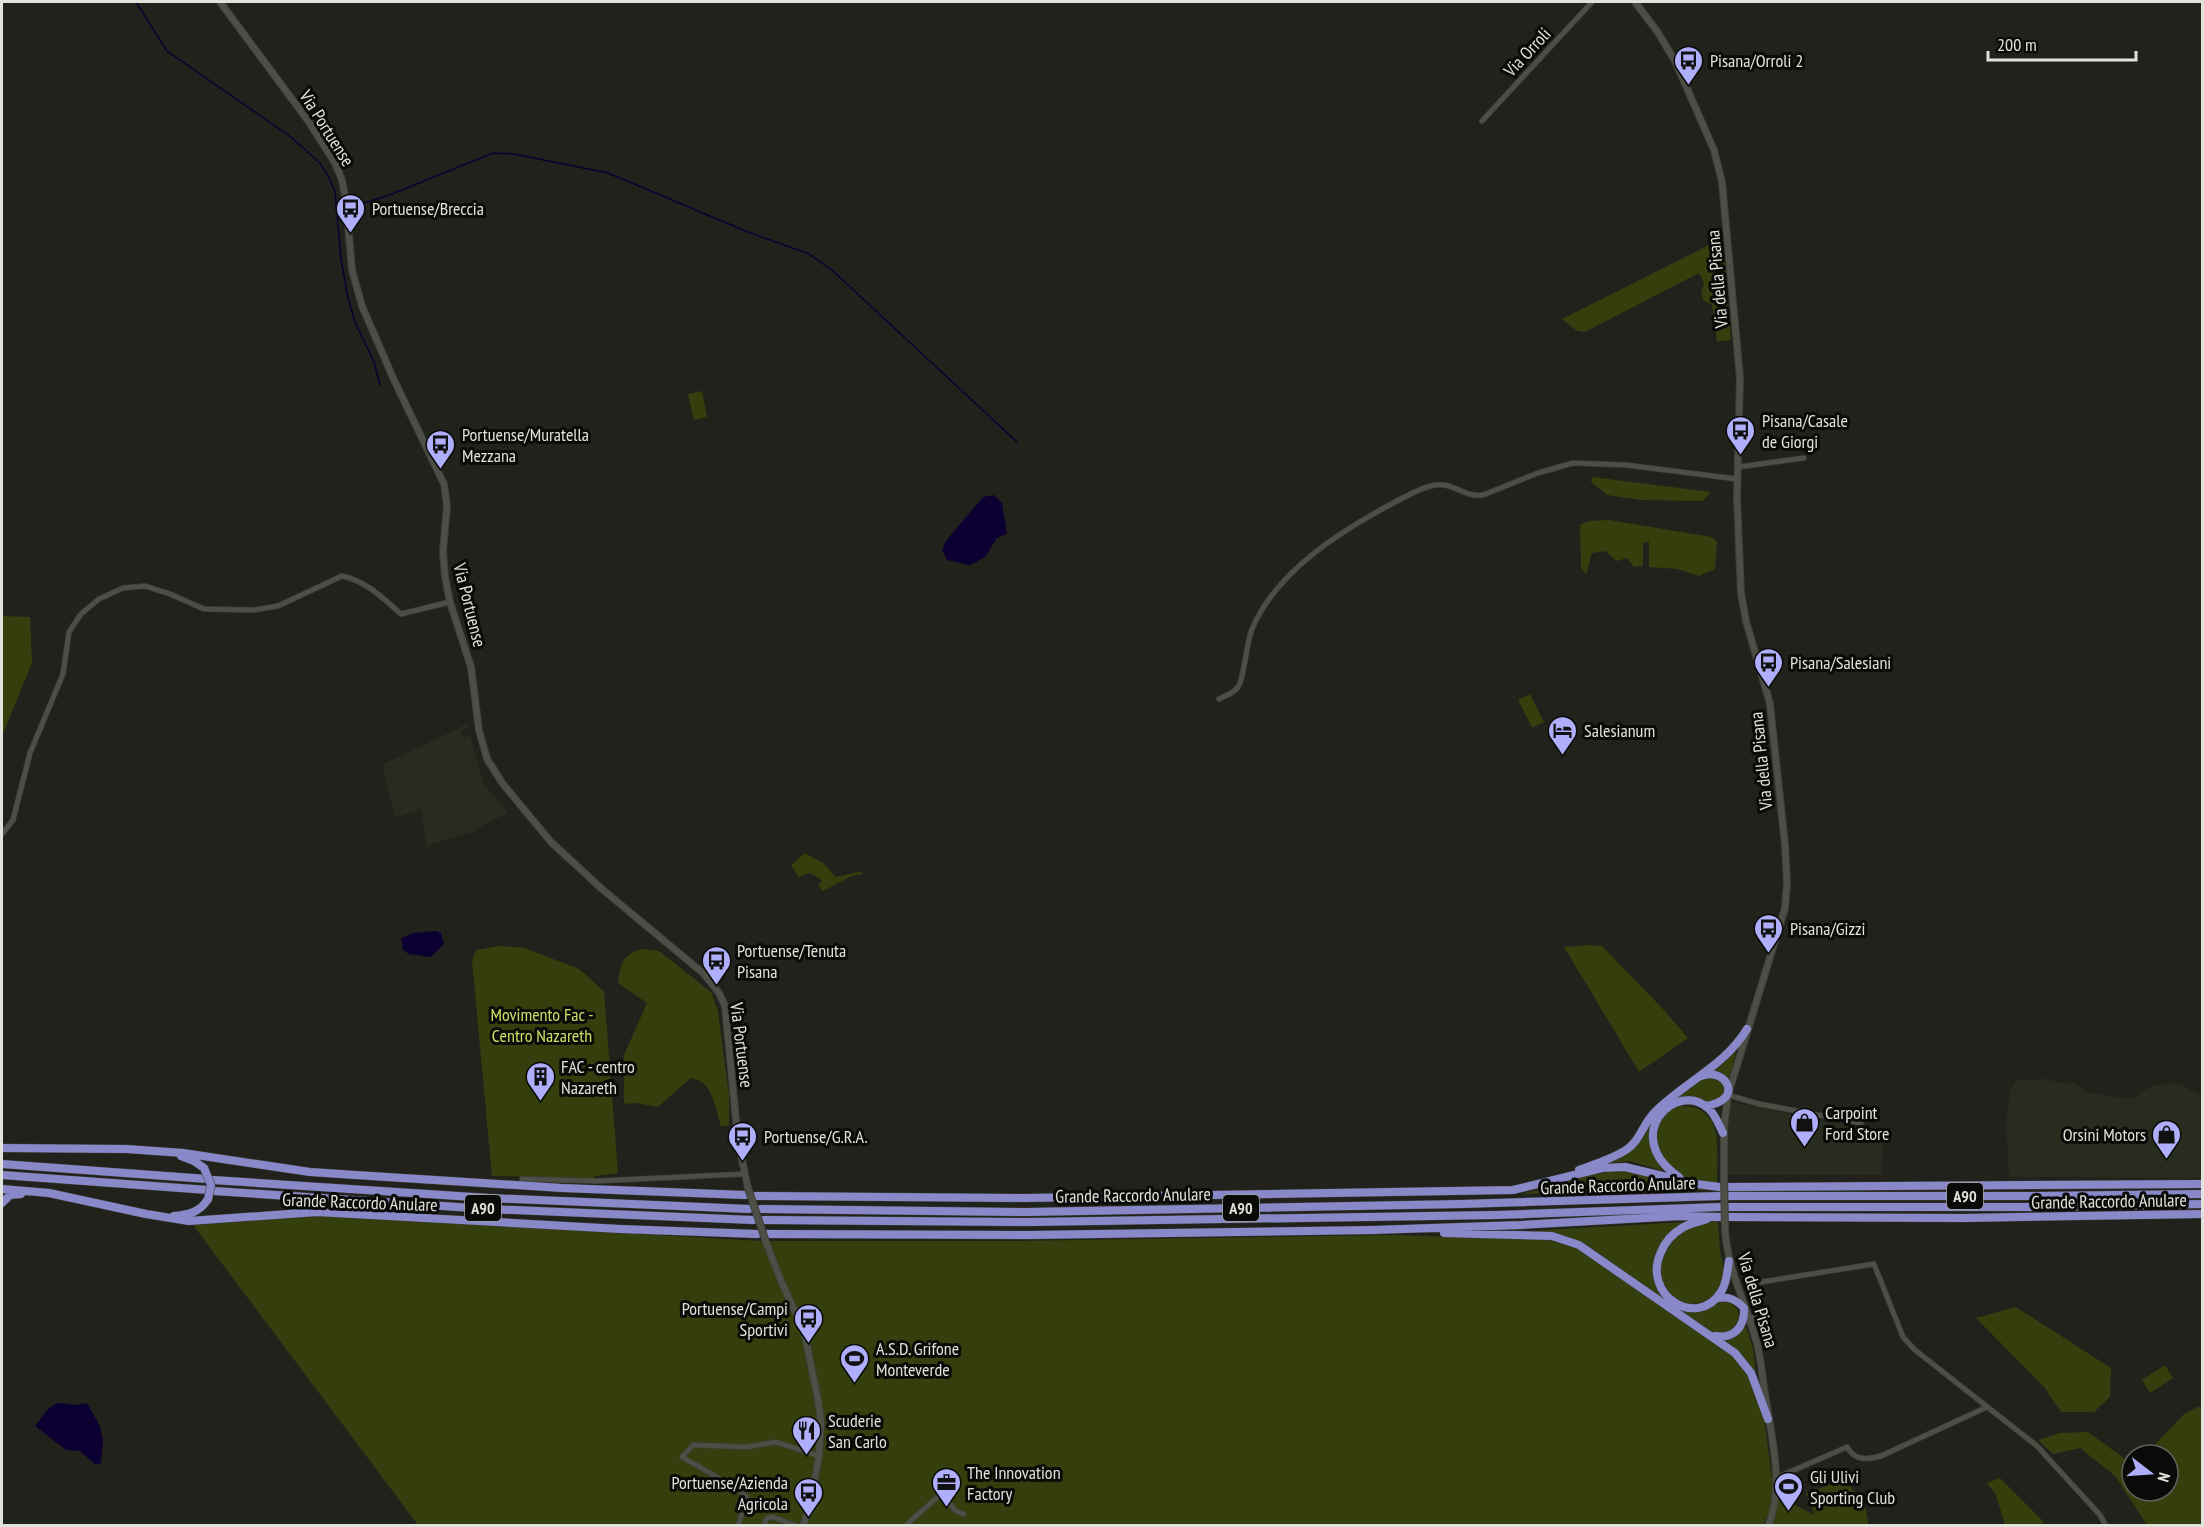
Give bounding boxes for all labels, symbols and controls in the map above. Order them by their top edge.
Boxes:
street label: Via Orroli [1498,23,1555,82]
scale bar [1988,24,2136,62]
text: 200 m [1997,33,2037,56]
bus stop icon: Pisana/Orroli 2 [1673,44,1705,86]
place label: Pisana/Orroli 2 [1710,49,1803,72]
street label: Via Portuense [294,85,359,170]
bus stop icon: Portuense/Breccia [335,192,367,234]
place label: Portuense/Breccia [372,197,484,220]
street label: Via della Pisana [1701,229,1733,330]
place label: Pisana/Casale de Giorgi [1762,409,1848,453]
bus stop icon: Pisana/Casale de Giorgi [1725,414,1757,456]
place label: Portuense/Muratella Mezzana [462,423,589,467]
bus stop icon: Portuense/Muratella Mezzana [425,428,457,470]
street label: Via Portuense [448,560,492,649]
bus stop icon: Pisana/Salesiani [1753,646,1785,688]
place label: Pisana/Salesiani [1790,651,1891,674]
street label: Via della Pisana [1744,711,1778,812]
hotel icon: Salesianum [1547,714,1579,756]
place label: Salesianum [1584,719,1655,742]
bus stop icon: Pisana/Gizzi [1753,912,1785,954]
place label: Pisana/Gizzi [1790,917,1865,940]
place label: Portuense/Tenuta Pisana [737,939,846,983]
bus stop icon: Portuense/Tenuta Pisana [700,944,732,986]
street label: Via Portuense [725,1000,759,1089]
park label: Movimento Fac - Centro Nazareth [491,1003,593,1047]
place label: FAC - centro Nazareth [561,1055,635,1099]
building icon: FAC - centro Nazareth [524,1060,556,1102]
place label: Carpoint Ford Store [1825,1101,1889,1145]
shop icon: Carpoint Ford Store [1788,1106,1820,1148]
shop icon: Orsini Motors [2151,1118,2183,1160]
bus stop icon: Portuense/G.R.A. [727,1120,759,1162]
place label: Orsini Motors [2063,1123,2146,1146]
place label: Portuense/G.R.A. [764,1125,868,1148]
street label: Grande Raccordo Anulare [1540,1171,1696,1199]
street label: Grande Raccordo Anulare [1055,1182,1211,1208]
road number: A90 [1947,1183,1983,1209]
street label: Grande Raccordo Anulare [282,1188,438,1216]
street label: Grande Raccordo Anulare [2031,1188,2187,1214]
road number: A90 [465,1195,501,1221]
road number: A90 [1223,1195,1259,1221]
street label: Via della Pisana [1732,1249,1783,1350]
place label: Portuense/Campi Sportivi [682,1297,788,1341]
bus stop icon: Portuense/Campi Sportivi [793,1302,825,1344]
place label: A.S.D. Grifone Monteverde [876,1337,959,1381]
sports icon: A.S.D. Grifone Monteverde [839,1342,871,1384]
place label: Scuderie San Carlo [828,1409,887,1453]
restaurant icon: Scuderie San Carlo [791,1414,823,1456]
north arrow [2120,1443,2180,1503]
place label: The Innovation Factory [967,1461,1061,1505]
place label: Gli Ulivi Sporting Club [1810,1465,1895,1509]
office icon: The Innovation Factory [930,1466,962,1508]
sports icon: Gli Ulivi Sporting Club [1773,1470,1805,1512]
text: N [2154,1470,2175,1484]
place label: Portuense/Azienda Agricola [671,1471,788,1515]
bus stop icon: Portuense/Azienda Agricola [793,1476,825,1518]

